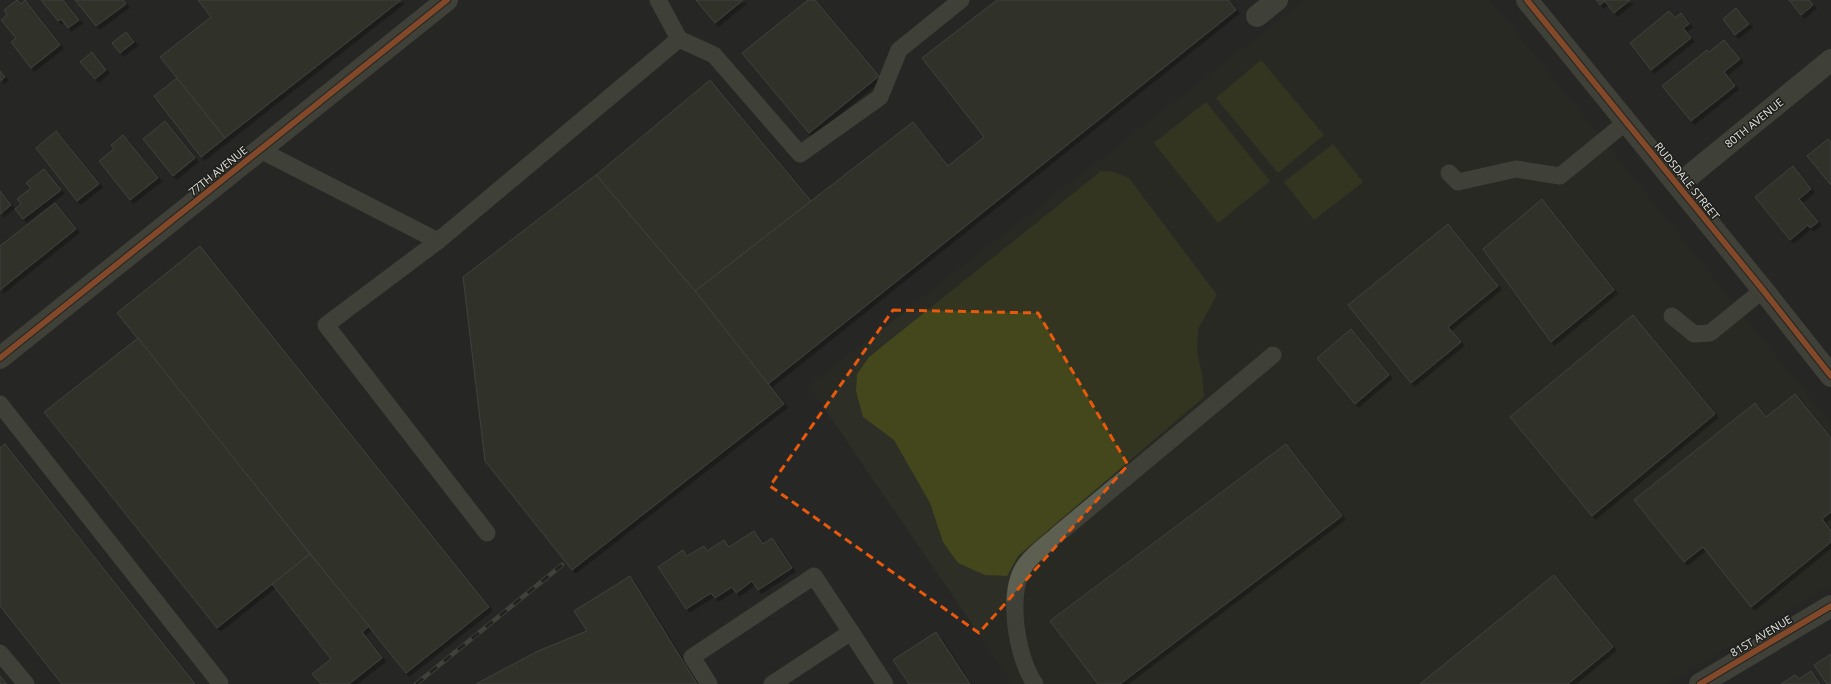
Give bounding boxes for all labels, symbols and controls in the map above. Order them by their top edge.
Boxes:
street label: 80TH AVENUE [1721,94,1786,151]
street label: RUDSDALE STREET [1651,139,1723,223]
street label: 77TH AVENUE [185,142,250,199]
street label: 81ST AVENUE [1727,611,1794,660]

